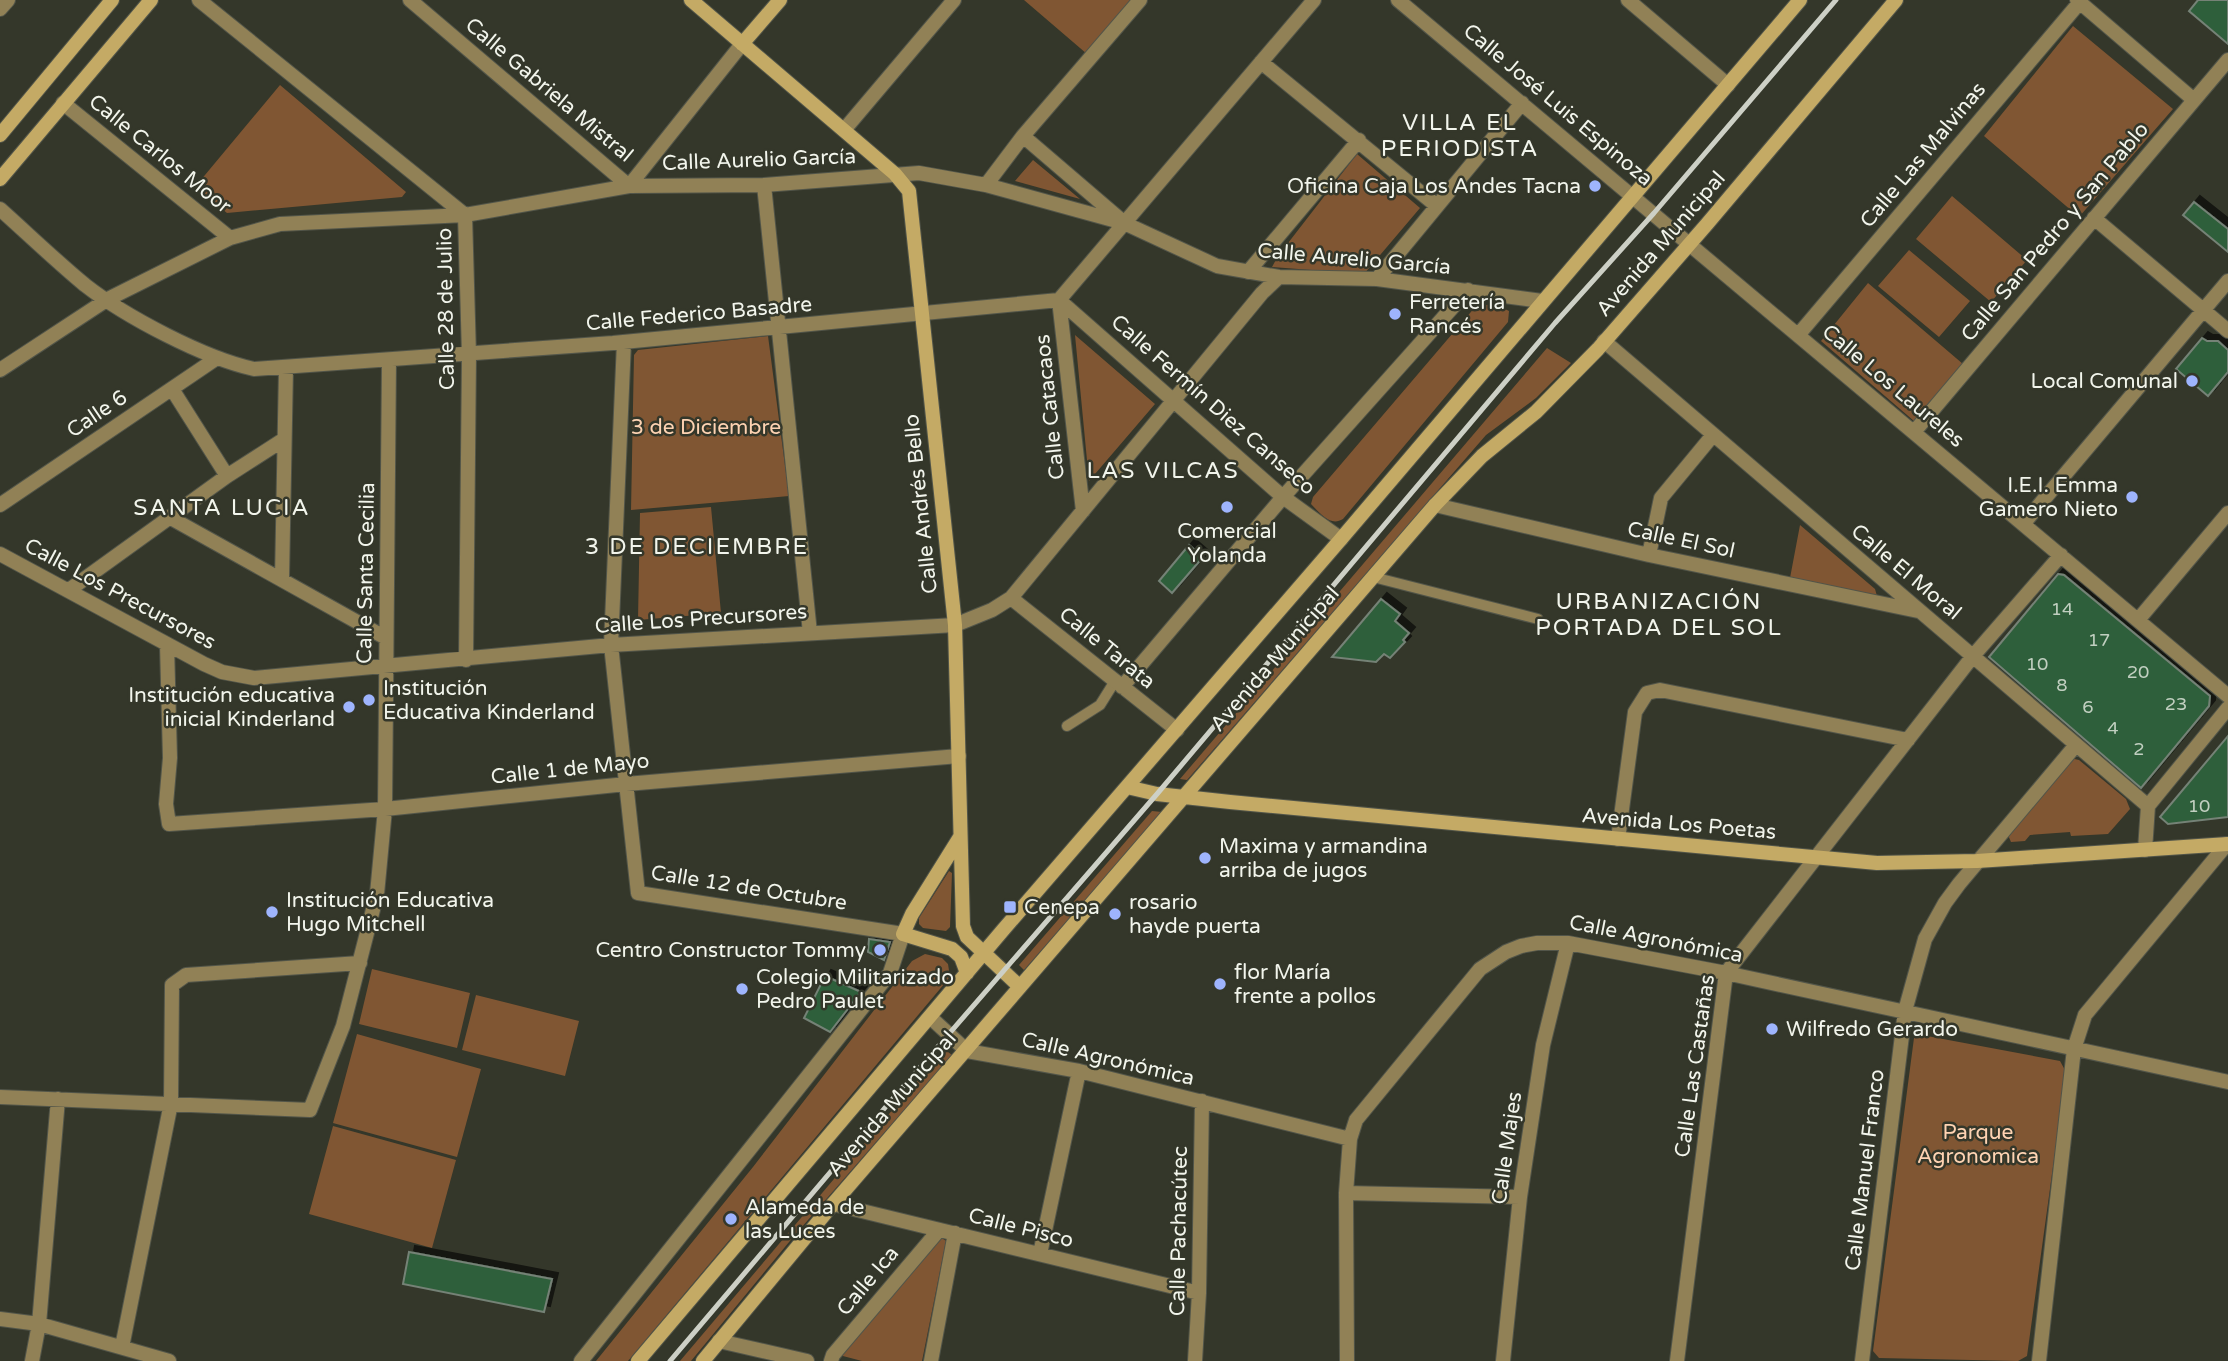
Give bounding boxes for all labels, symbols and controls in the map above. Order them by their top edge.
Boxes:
street label: Calle Gabriela Mistral [460,13,638,167]
street label: Calle José Luis Espinoza [1458,18,1658,192]
street label: Calle Las Malvinas [1855,77,1991,233]
street label: Calle Carlos Moor [84,89,236,219]
district label: VILLA EL PERIODISTA [1381,109,1539,163]
street label: Calle San Pedro y San Pablo [1956,117,2154,347]
street label: Calle Aurelio García [661,144,857,176]
street label: Avenida Municipal [1591,166,1731,322]
place label: Oficina Caja Los Andes Tacna [1287,174,1581,199]
marker: Oficina Caja Los Andes Tacna [1587,178,1603,194]
street label: Calle 28 de Julio [432,228,460,390]
street label: Calle Aurelio García [1256,238,1452,280]
place label: Ferretería Rancés [1409,290,1505,339]
street label: Calle Federico Basadre [585,292,813,336]
marker: Ferretería Rancés [1387,306,1403,322]
street label: Calle Fermín Diez Canseco [1106,309,1320,501]
street label: Calle Los Laureles [1817,319,1969,453]
street label: Calle Catacaos [1030,333,1070,481]
place label: Local Comunal [2031,369,2178,394]
marker: Local Comunal [2184,373,2200,389]
street label: Calle 6 [62,385,132,443]
street label: Calle Andrés Bello [899,413,943,595]
park label: 3 de Diciembre [631,415,781,440]
district label: LAS VILCAS [1086,457,1240,485]
place label: I.E.I. Emma Gamero Nieto [1979,473,2118,522]
street label: Calle Santa Cecilia [352,482,380,664]
marker: I.E.I. Emma Gamero Nieto [2124,489,2140,505]
district label: SANTA LUCIA [133,494,311,522]
marker: Comercial Yolanda [1219,499,1235,515]
street label: Calle El Sol [1625,516,1737,564]
place label: Comercial Yolanda [1177,519,1277,568]
street label: Calle El Moral [1846,519,1966,625]
street label: Calle Los Precursores [20,533,220,655]
district label: 3 DE DECIEMBRE [585,533,809,561]
street label: Avenida Municipal [1205,581,1345,737]
district label: URBANIZACIÓN PORTADA DEL SOL [1535,588,1783,642]
house number: 14 [2051,598,2073,620]
street label: Calle Los Precursores [594,599,808,639]
street label: Calle Tarata [1054,602,1160,694]
house number: 17 [2088,629,2110,651]
house number: 10 [2026,653,2048,675]
house number: 20 [2127,661,2149,683]
house number: 8 [2056,674,2068,696]
place label: Institución Educativa Kinderland [383,676,595,725]
place label: Institución educativa inicial Kinderland [128,683,335,732]
marker: Institución Educativa Kinderland [361,692,377,708]
house number: 23 [2165,693,2187,715]
house number: 6 [2082,696,2094,718]
marker: Institución educativa inicial Kinderland [341,699,357,715]
house number: 4 [2107,717,2119,739]
house number: 2 [2133,738,2145,760]
street label: Calle 1 de Mayo [490,748,650,790]
house number: 10 [2188,795,2210,817]
street label: Avenida Los Poetas [1581,803,1777,845]
place label: Maxima y armandina arriba de jugos [1219,834,1428,883]
marker: Maxima y armandina arriba de jugos [1197,850,1213,866]
street label: Calle 12 de Octubre [649,860,849,916]
place label: Institución Educativa Hugo Mitchell [286,888,494,937]
place label: rosario hayde puerta [1129,890,1261,939]
place label: Cenepa [1024,895,1100,920]
marker: Cenepa [1002,899,1018,915]
marker: Institución Educativa Hugo Mitchell [264,904,280,920]
marker: rosario hayde puerta [1107,906,1123,922]
street label: Calle Agronómica [1567,910,1745,968]
place label: Centro Constructor Tommy [595,938,866,963]
marker: Centro Constructor Tommy [872,942,888,958]
place label: flor María frente a pollos [1234,960,1376,1009]
place label: Colegio Militarizado Pedro Paulet [756,965,954,1014]
street label: Calle Las Castañas [1670,973,1720,1159]
marker: flor María frente a pollos [1212,976,1228,992]
marker: Colegio Militarizado Pedro Paulet [734,981,750,997]
place label: Wilfredo Gerardo [1786,1017,1958,1042]
marker: Wilfredo Gerardo [1764,1021,1780,1037]
street label: Avenida Municipal [822,1026,962,1182]
street label: Calle Agronómica [1019,1027,1197,1091]
street label: Calle Manuel Franco [1840,1068,1890,1272]
street label: Calle Majes [1487,1090,1527,1206]
park label: Parque Agronomica [1917,1120,2039,1169]
street label: Calle Pachacútec [1165,1146,1193,1316]
place label: Alameda de las Luces [745,1195,864,1244]
street label: Calle Pisco [966,1203,1076,1253]
marker: Alameda de las Luces [723,1211,739,1227]
street label: Calle Ica [832,1241,904,1321]

